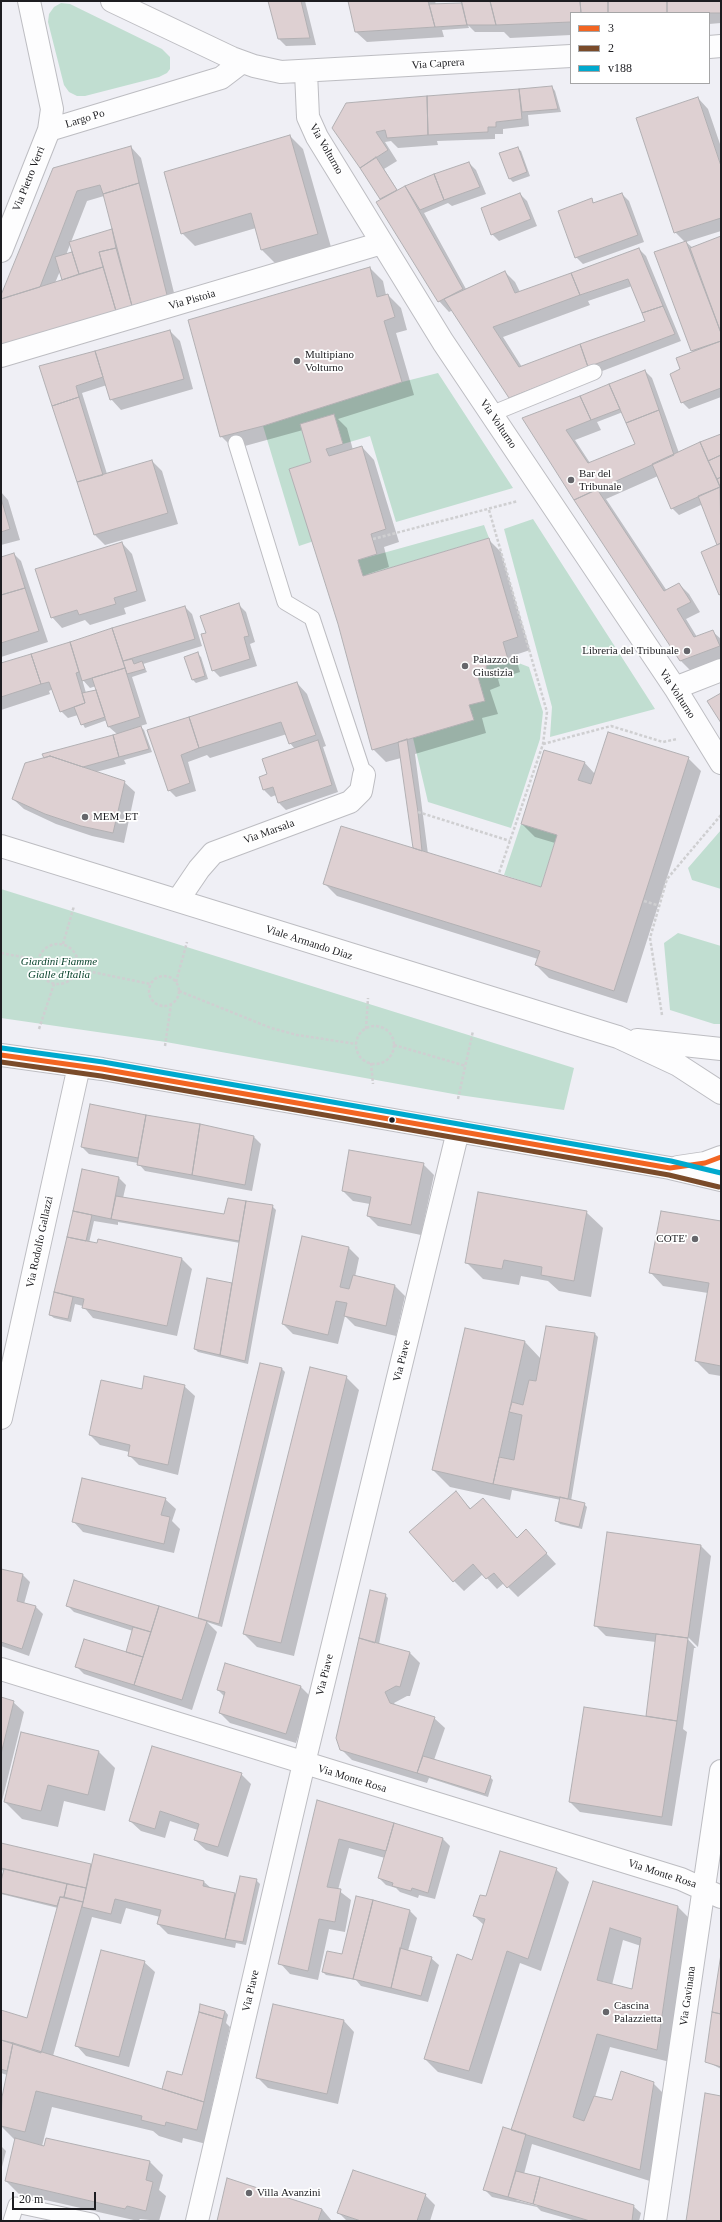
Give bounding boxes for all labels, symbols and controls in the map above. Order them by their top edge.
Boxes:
legend [570,12,710,84]
text: 3 [608,21,614,35]
text: 2 [608,41,614,55]
street label: Via Caprera [411,56,465,72]
text: v188 [608,61,632,75]
street label: Largo Po [64,107,106,131]
street label: Via Volturno [306,121,346,177]
street label: Via Pietro Verri [10,145,48,213]
street label: Via Pistoia [167,287,217,313]
place label: Multipiano Volturno [305,348,354,374]
marker: Multipiano Volturno [292,356,302,366]
street label: Via Volturno [477,397,519,451]
place label: Bar del Tribunale [579,467,621,493]
marker: Bar del Tribunale [566,475,576,485]
place label: Libreria del Tribunale [582,644,679,658]
marker: Libreria del Tribunale [682,646,692,656]
place label: Palazzo di Giustizia [473,653,519,679]
marker: Palazzo di Giustizia [460,661,470,671]
street label: Via Volturno [656,667,698,721]
place label: MEM_ET [93,810,138,824]
marker: MEM_ET [80,812,90,822]
street label: Via Marsala [242,817,296,847]
street label: Viale Armando Diaz [264,923,354,963]
park label: Giardini Fiamme Gialle d'Italia [21,955,97,981]
unlabelled marker [387,1115,397,1125]
street label: Via Rodolfo Gallazzi [24,1195,56,1289]
place label: COTE' [656,1232,687,1246]
marker: COTE' [690,1234,700,1244]
street label: Via Piave [390,1339,414,1383]
street label: Via Piave [313,1653,337,1697]
street label: Via Monte Rosa [316,1762,388,1796]
street label: Via Monte Rosa [626,1857,698,1891]
street label: Via Gavinana [677,1965,699,2027]
street label: Via Piave [240,1969,262,2013]
place label: Cascina Palazzietta [614,1999,662,2025]
marker: Cascina Palazzietta [601,2007,611,2017]
scale bar [14,2184,98,2210]
place label: Villa Avanzini [257,2186,321,2200]
marker: Villa Avanzini [244,2188,254,2198]
text: 20 m [19,2192,43,2206]

